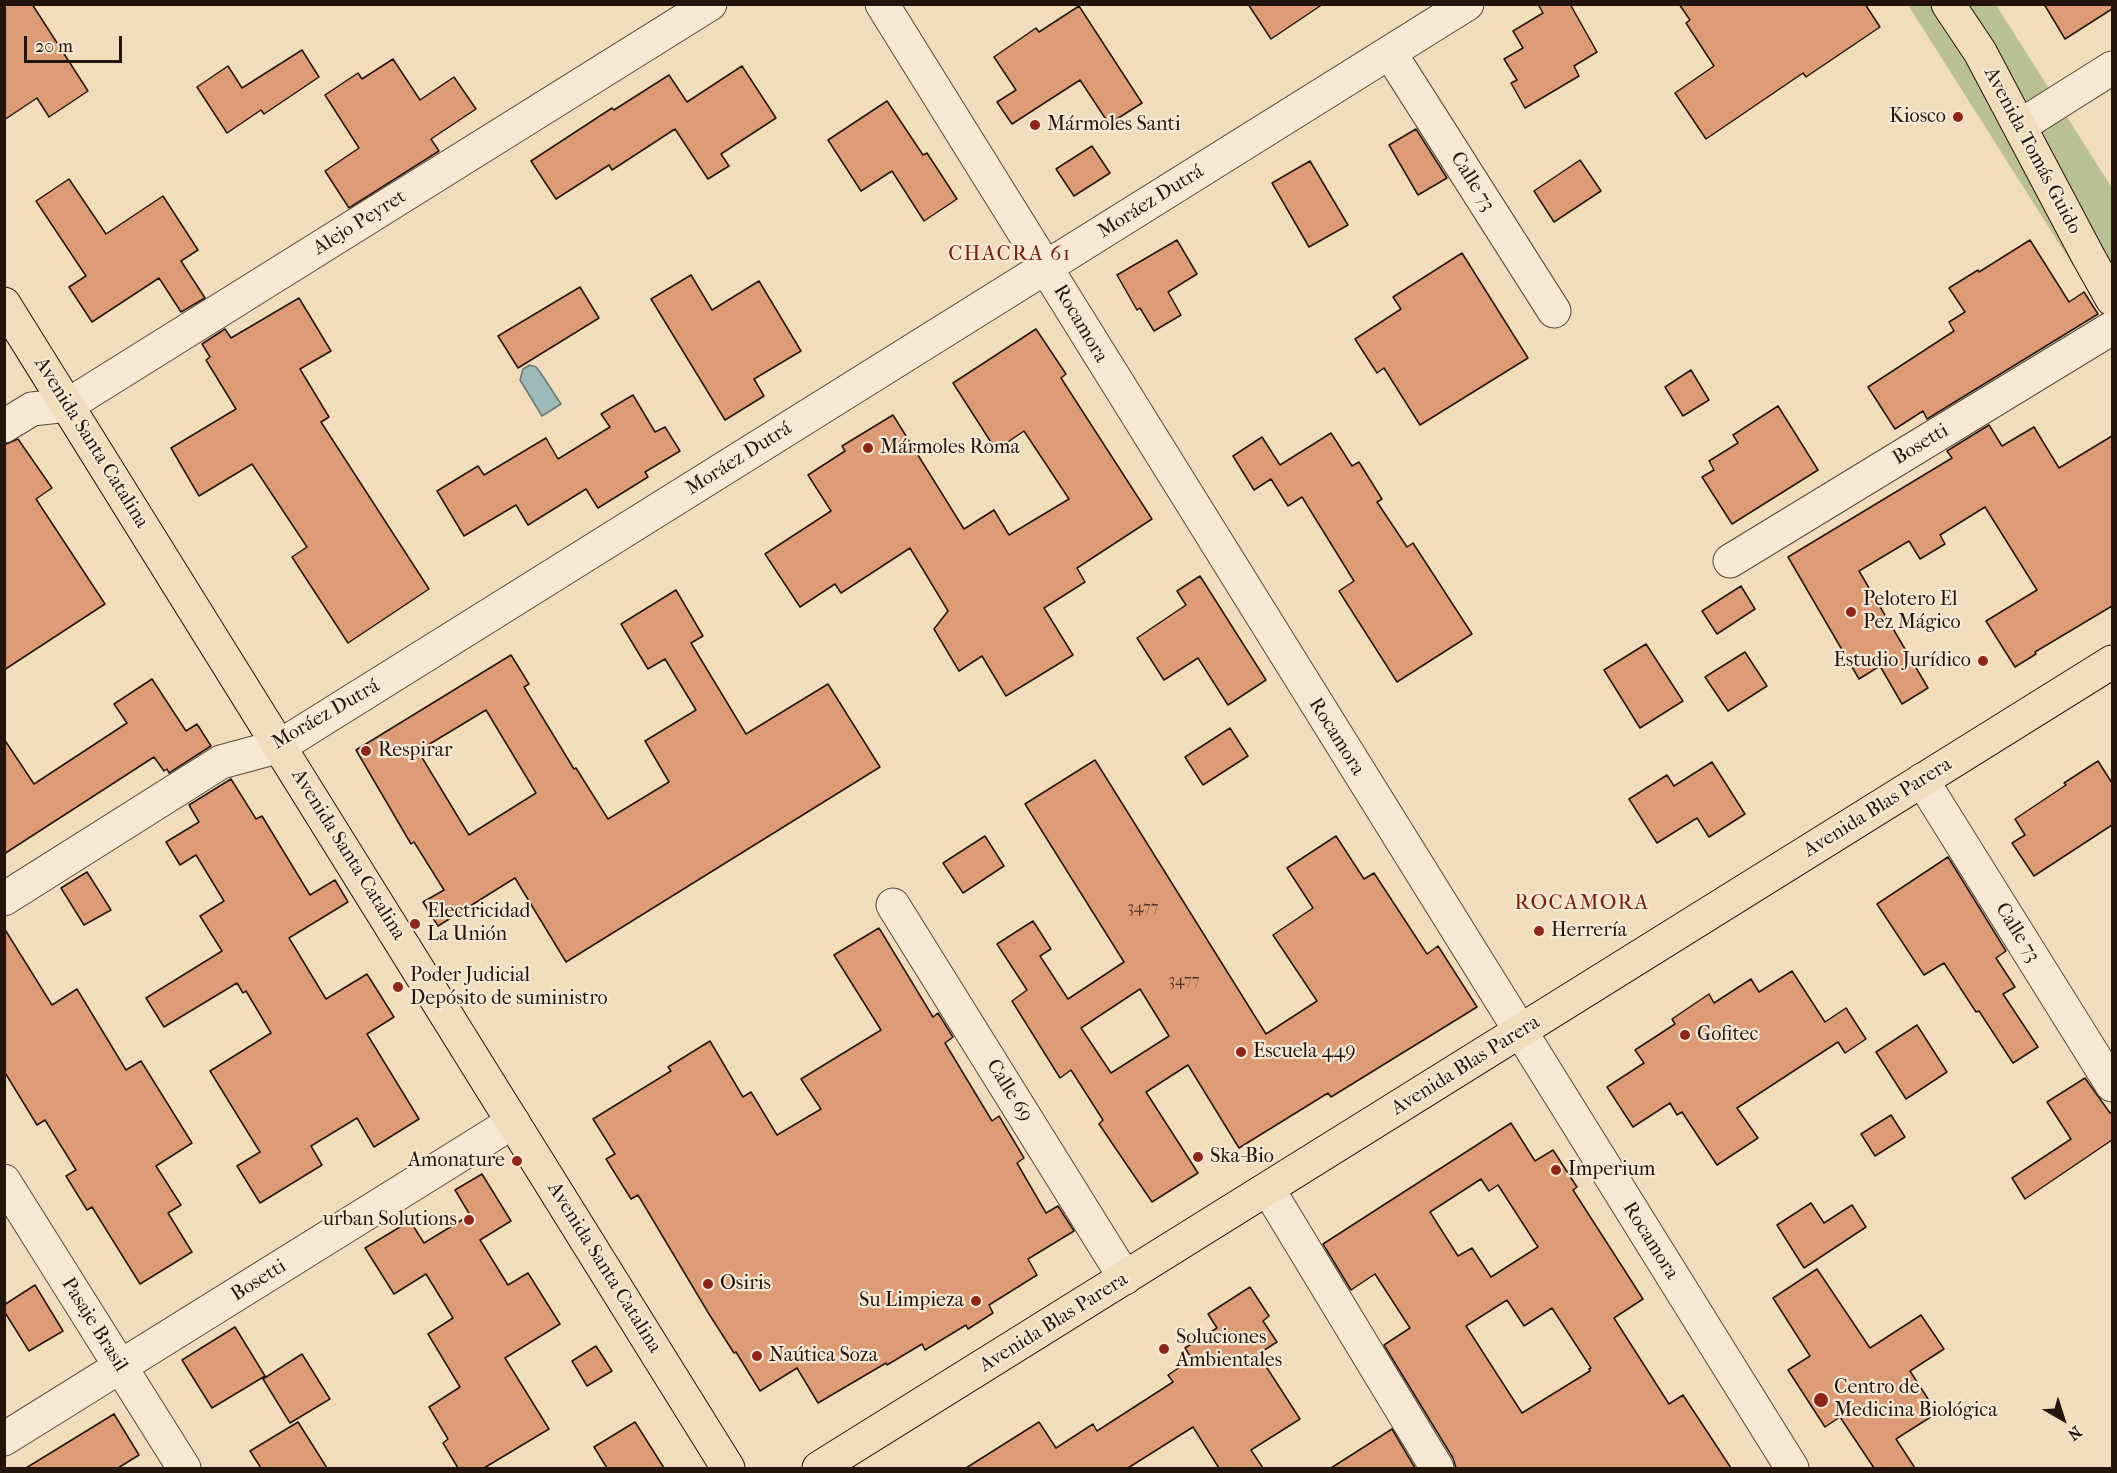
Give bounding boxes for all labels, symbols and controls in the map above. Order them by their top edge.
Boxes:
scale bar [27,24,124,62]
text: 20 m [35,36,73,57]
street label: Avenida Tomás Guido [1978,64,2086,238]
place label: Kiosco [1889,105,1946,129]
marker: Kiosco [1951,110,1965,124]
place label: Mármoles Santi [1047,113,1181,137]
marker: Mármoles Santi [1028,118,1042,132]
street label: Calle 73 [1444,148,1500,216]
street label: Moráez Dutrá [1094,160,1208,244]
street label: Alejo Peyret [309,185,411,261]
district label: CHACRA 61 [948,242,1072,268]
street label: Rocamora [1047,281,1113,367]
street label: Avenida Santa Catalina [29,353,153,533]
street label: Moráez Dutrá [682,417,796,501]
street label: Bosetti [1889,419,1953,471]
place label: Mármoles Roma [880,436,1020,460]
marker: Mármoles Roma [861,441,875,455]
place label: Pelotero El Pez Mágico [1863,588,1961,635]
marker: Pelotero El Pez Mágico [1844,605,1858,619]
place label: Estudio Jurídico [1834,649,1971,673]
marker: Estudio Jurídico [1976,654,1990,668]
street label: Moráez Dutrá [268,675,384,755]
street label: Rocamora [1303,694,1369,780]
place label: Respirar [378,739,452,763]
marker: Respirar [359,744,373,758]
street label: Avenida Blas Parera [1799,753,1957,863]
street label: Avenida Santa Catalina [286,765,410,945]
district label: ROCAMORA [1514,891,1650,917]
house number: 3477 [1128,898,1158,918]
street label: Calle 73 [1989,899,2045,967]
place label: Electricidad La Unión [427,900,530,947]
marker: Electricidad La Unión [408,917,422,931]
place label: Herrería [1551,919,1627,943]
marker: Herrería [1532,924,1546,938]
place label: Poder Judicial Depósito de suministro [410,964,608,1011]
house number: 3477 [1169,971,1199,991]
marker: Poder Judicial Depósito de suministro [391,980,405,994]
street label: Avenida Blas Parera [1387,1011,1545,1121]
place label: Gofitec [1697,1023,1758,1047]
marker: Gofitec [1678,1028,1692,1042]
place label: Escuela 449 [1253,1040,1356,1064]
marker: Escuela 449 [1234,1045,1248,1059]
street label: Calle 69 [981,1055,1037,1127]
place label: Ska-Bio [1210,1145,1274,1169]
place label: Amonature [408,1149,505,1173]
marker: Ska-Bio [1191,1150,1205,1164]
marker: Amonature [510,1154,524,1168]
place label: Imperium [1568,1158,1655,1182]
marker: Imperium [1549,1163,1563,1177]
street label: Avenida Santa Catalina [542,1178,666,1358]
street label: Rocamora [1617,1198,1683,1284]
place label: urban Solutions [323,1208,457,1232]
marker: urban Solutions [462,1213,476,1227]
street label: Bosetti [227,1255,291,1307]
street label: Avenida Blas Parera [975,1268,1133,1378]
place label: Osiris [720,1272,771,1296]
street label: Pasaje Brasil [56,1273,132,1377]
marker: Osiris [701,1277,715,1291]
place label: Su Limpieza [859,1289,964,1313]
marker: Su Limpieza [969,1294,983,1308]
place label: Soluciones Ambientales [1176,1326,1282,1373]
marker: Soluciones Ambientales [1157,1342,1171,1356]
place label: Naútica Soza [769,1344,878,1368]
marker: Naútica Soza [750,1349,764,1363]
place label: Centro de Medicina Biológica [1834,1376,1997,1423]
north arrow [2033,1389,2093,1449]
marker: Centro de Medicina Biológica [1812,1391,1830,1409]
text: N [2064,1422,2085,1445]

